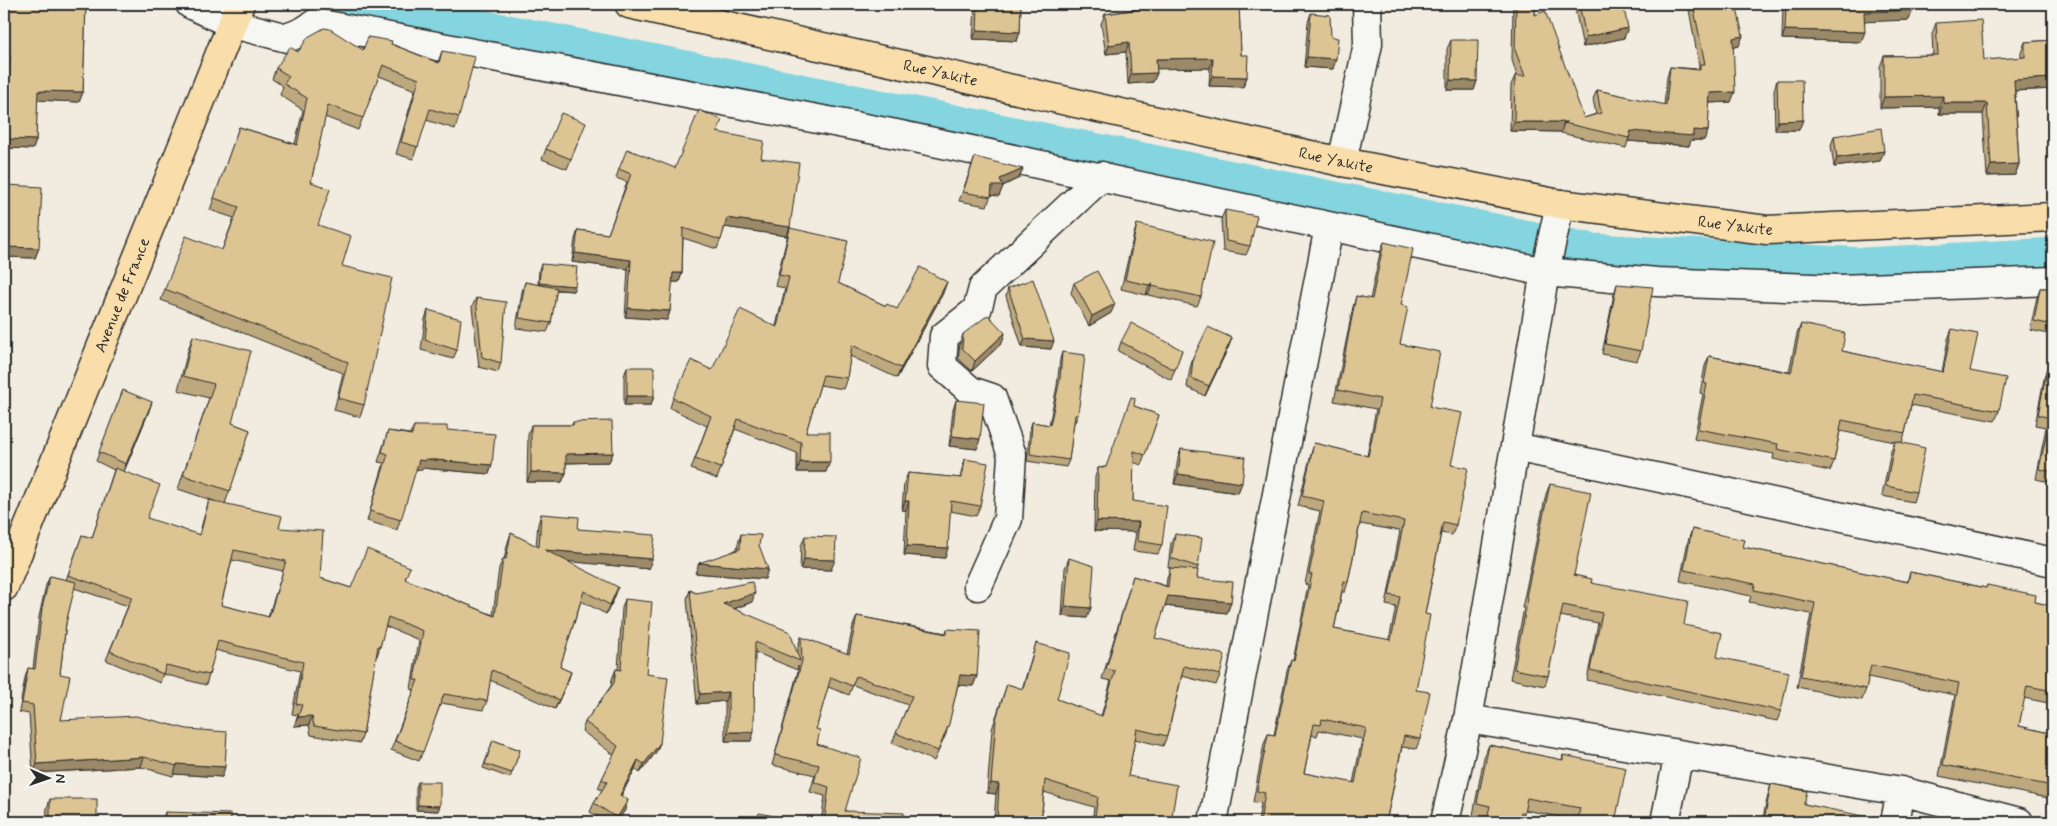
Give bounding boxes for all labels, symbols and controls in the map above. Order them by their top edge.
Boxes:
street label: Rue Yakite [901,55,980,91]
street label: Rue Yakite [1297,142,1375,178]
street label: Rue Yakite [1697,211,1773,241]
street label: Avenue de France [90,234,155,356]
north arrow [22,754,72,804]
text: N [51,773,69,783]

